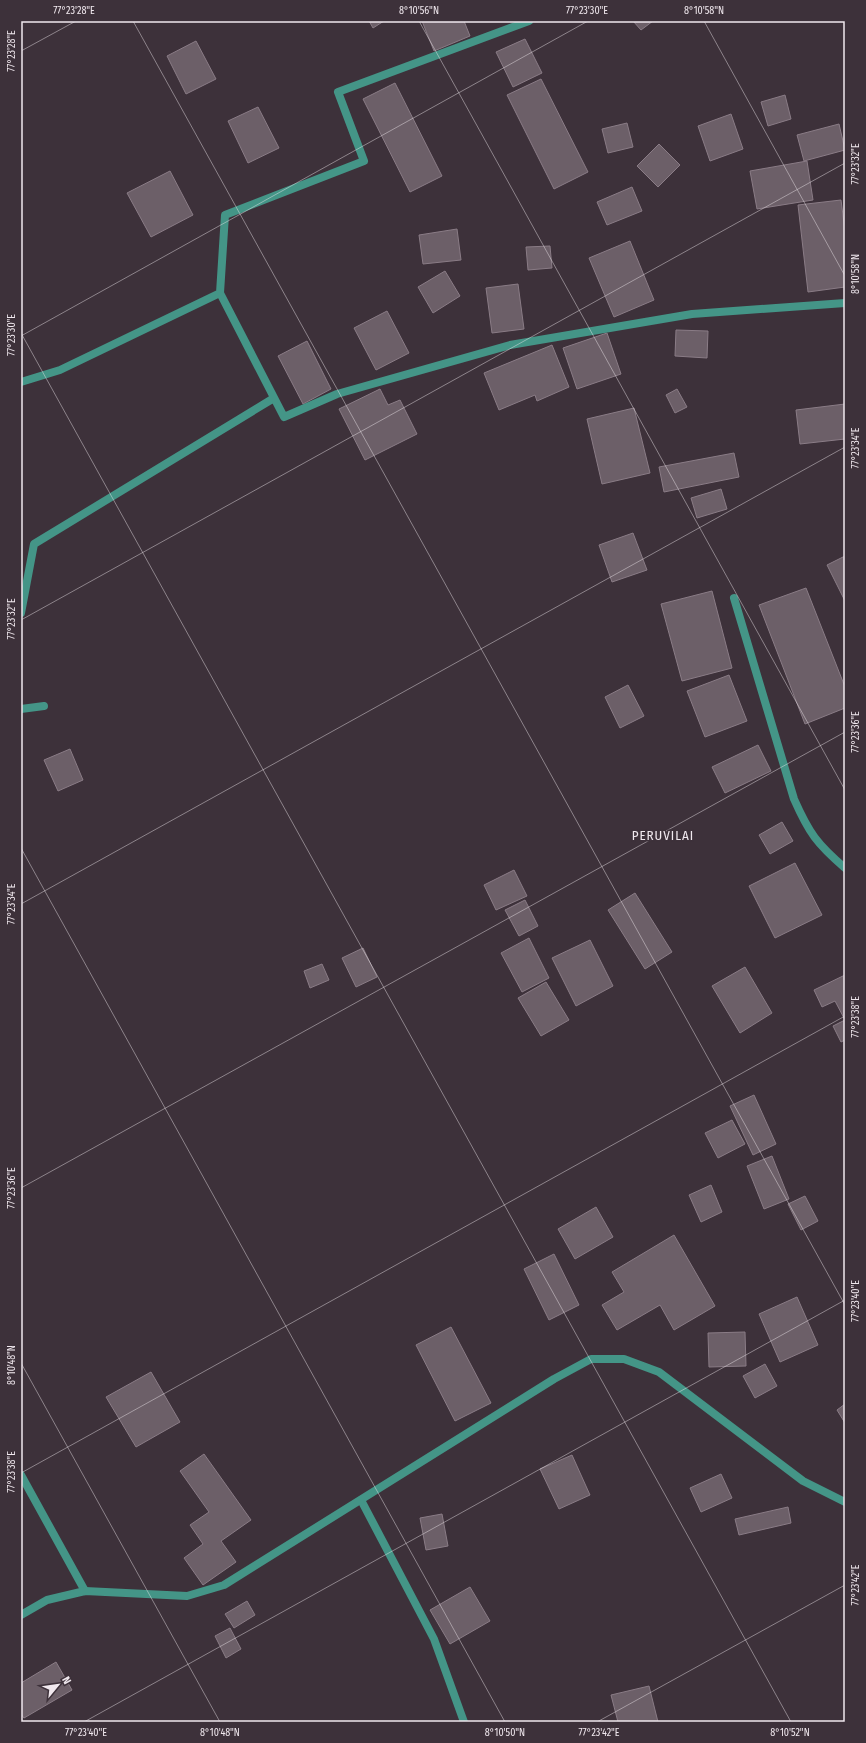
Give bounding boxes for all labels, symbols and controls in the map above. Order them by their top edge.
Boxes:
text: 77°23'28"E [53,5,95,17]
text: 8°10'56"N [399,5,439,17]
text: 77°23'30"E [566,5,608,17]
text: 8°10'58"N [684,5,724,17]
text: 77°23'28"E [6,30,18,72]
text: 77°23'32"E [850,143,862,185]
text: 8°10'58"N [850,254,862,294]
text: 77°23'30"E [6,314,18,356]
text: 77°23'34"E [850,427,862,469]
text: 77°23'32"E [6,598,18,640]
text: 77°23'36"E [850,711,862,753]
district label: PERUVILAI [632,828,694,843]
text: 77°23'34"E [6,883,18,925]
text: 77°23'38"E [850,996,862,1038]
text: 77°23'36"E [6,1167,18,1209]
text: 77°23'40"E [850,1280,862,1322]
text: 8°10'48"N [6,1345,18,1385]
text: 77°23'38"E [6,1451,18,1493]
text: 77°23'42"E [850,1564,862,1606]
north arrow [38,1665,78,1705]
text: N [59,1674,74,1686]
text: 77°23'40"E [65,1727,107,1739]
text: 8°10'48"N [200,1727,240,1739]
text: 8°10'50"N [485,1727,525,1739]
text: 77°23'42"E [578,1727,620,1739]
text: 8°10'52"N [770,1727,810,1739]

